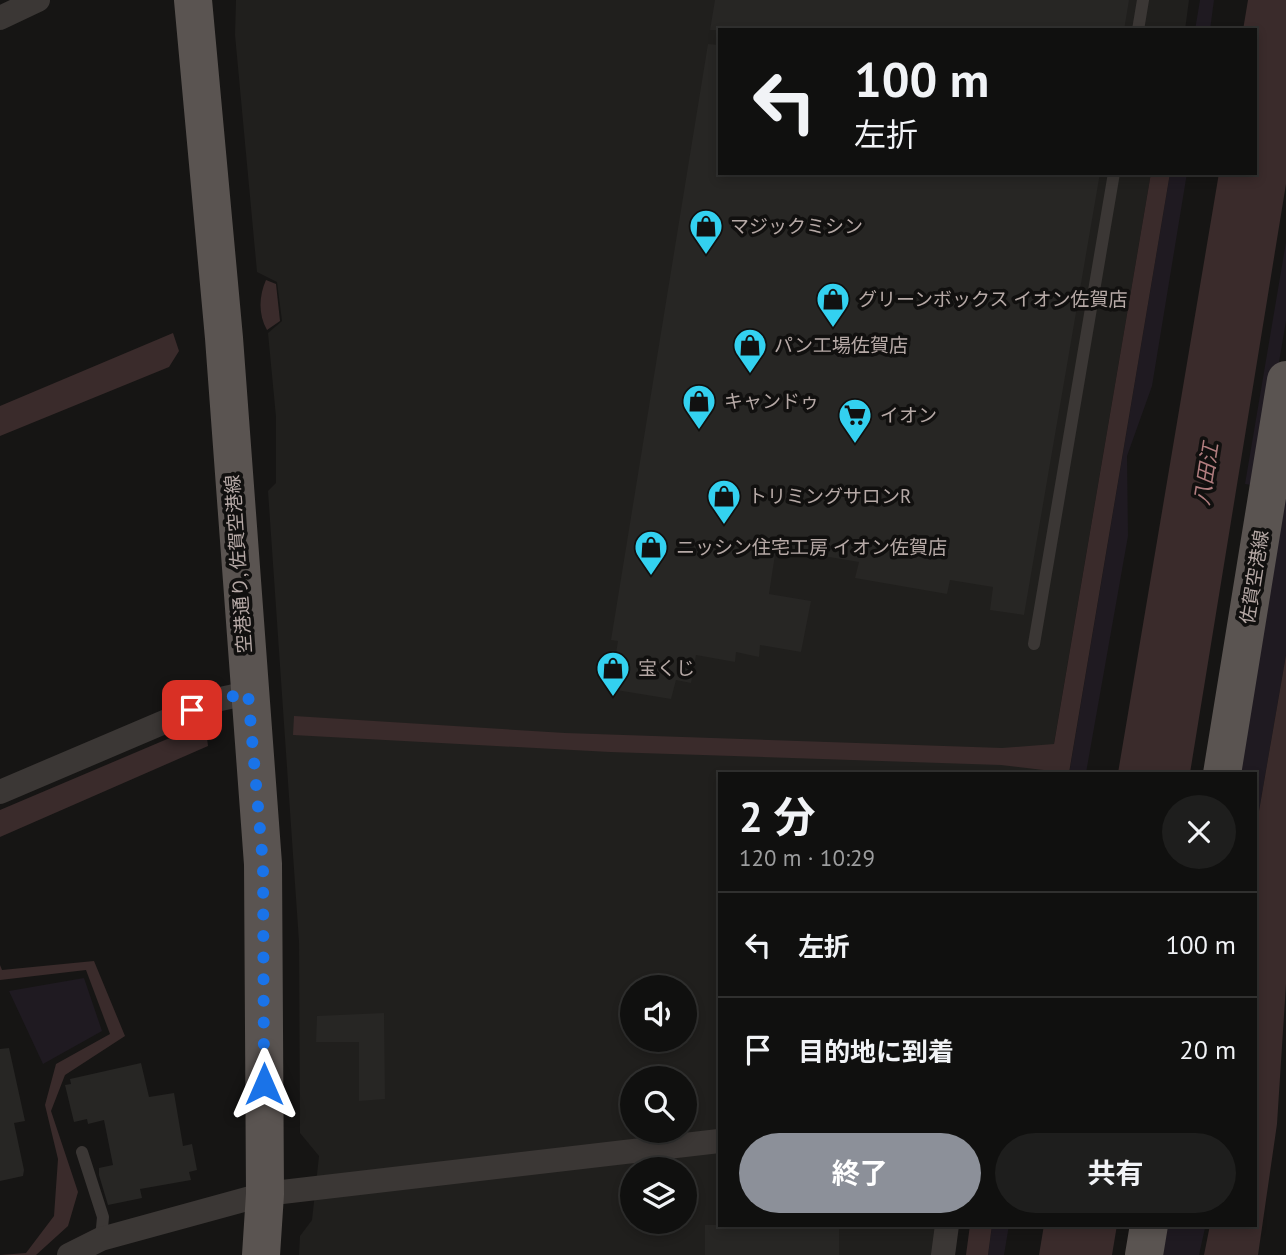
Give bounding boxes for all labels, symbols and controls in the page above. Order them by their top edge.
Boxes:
text: 100 m [854,47,989,111]
icon: left [739,56,830,147]
text: 左折 [854,113,918,155]
shop icon: マジックミシン [687,207,725,256]
place label: マジックミシン [730,214,863,238]
shop icon: グリーンボックス イオン佐賀店 [814,280,852,329]
place label: グリーンボックス イオン佐賀店 [858,287,1128,311]
shop icon: パン工場佐賀店 [731,326,769,375]
place label: パン工場佐賀店 [774,333,908,357]
shop icon: キャンドゥ [680,382,718,431]
place label: キャンドゥ [724,389,819,413]
supermarket icon: イオン [836,396,874,445]
place label: イオン [880,403,937,427]
water label: 八田江 [1188,439,1225,507]
street label: 空港通り, 佐賀空港線 [220,474,256,654]
shop icon: トリミングサロンR [705,477,743,526]
place label: トリミングサロンR [748,484,911,508]
shop icon: ニッシン住宅工房 イオン佐賀店 [632,528,670,577]
street label: 佐賀空港線 [1235,528,1273,626]
place label: ニッシン住宅工房 イオン佐賀店 [676,535,947,559]
shop icon: 宝くじ [594,649,632,698]
place label: 宝くじ [638,656,695,680]
pin [162,680,222,740]
icon: arrive [173,691,211,729]
text: 2 分 [739,789,815,844]
button: close [1162,795,1236,869]
text: 120 m · 10:29 [739,843,875,872]
icon: left [739,926,777,964]
text: 100 m [1165,928,1236,961]
text: 左折 [798,930,850,963]
map controls [620,975,697,1234]
button: sound [620,975,697,1052]
icon: arrive [739,1031,777,1069]
text: 20 m [1180,1033,1236,1066]
text: 目的地に到着 [798,1035,954,1068]
position arrow [227,1047,301,1121]
button: search [620,1066,697,1143]
button: 終了 [739,1133,981,1213]
button: 共有 [995,1133,1236,1213]
button: layers [620,1157,697,1234]

